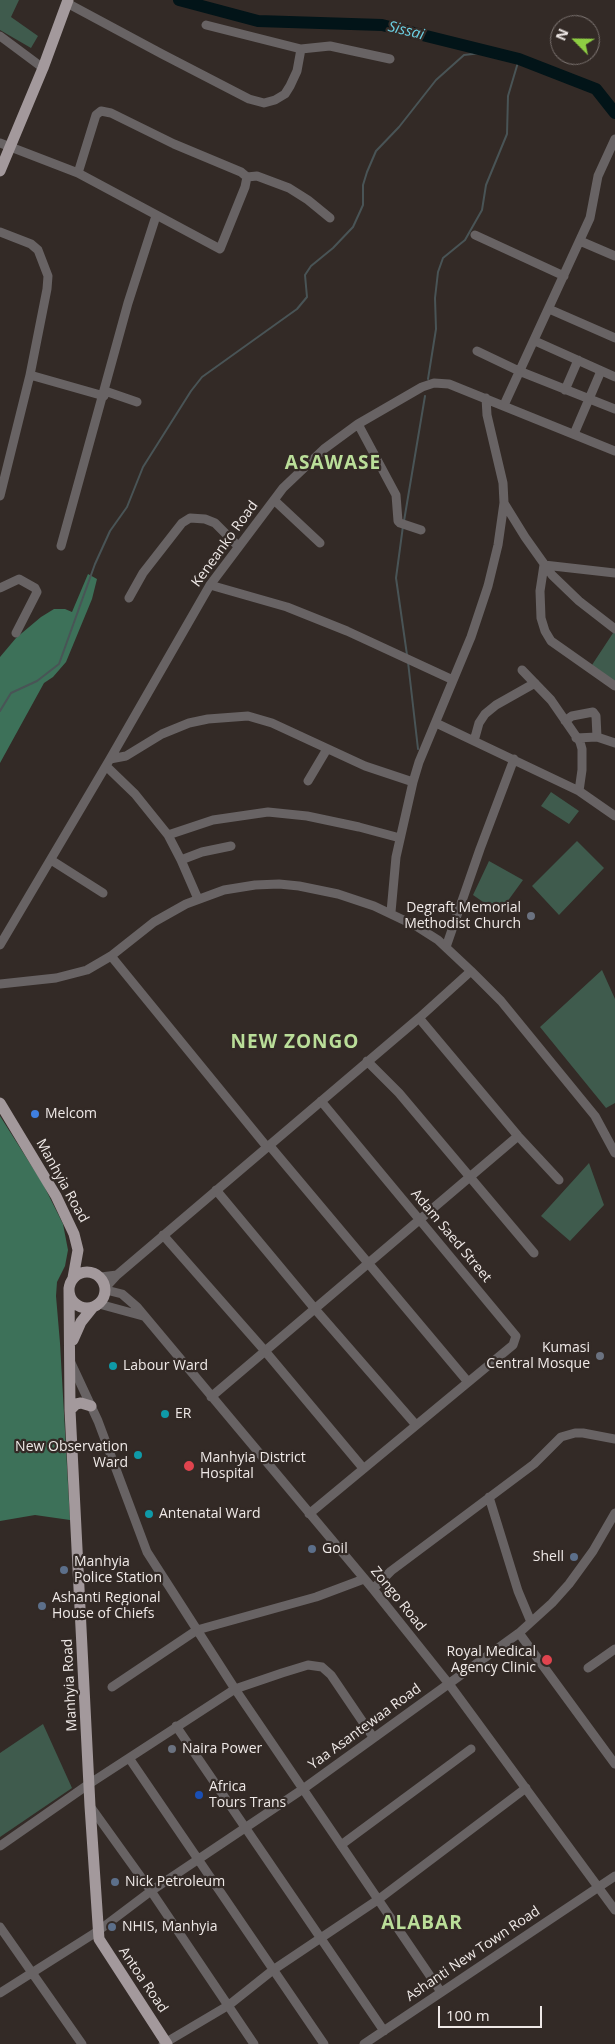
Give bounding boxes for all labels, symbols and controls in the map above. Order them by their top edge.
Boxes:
north arrow [550,15,600,65]
water label: Sissai [386,18,426,44]
text: N [551,25,573,43]
district label: ASAWASE [284,453,382,475]
street label: Keneanko Road [188,498,262,590]
place label: Degraft Memorial Methodist Church [404,900,521,932]
marker: Degraft Memorial Methodist Church [525,910,537,922]
district label: NEW ZONGO [229,1032,361,1054]
place label: Melcom [45,1106,97,1122]
marker: Melcom [29,1108,41,1120]
street label: Manhyia Road [32,1136,92,1226]
street label: Adam Saed Street [407,1186,495,1286]
place label: Kumasi Central Mosque [486,1340,590,1372]
marker: Kumasi Central Mosque [594,1350,606,1362]
place label: Labour Ward [123,1358,208,1374]
marker: Labour Ward [107,1360,119,1372]
place label: ER [175,1406,191,1422]
marker: ER [159,1408,171,1420]
place label: New Observation Ward [15,1439,128,1471]
marker: New Observation Ward [132,1449,144,1461]
place label: Manhyia District Hospital [200,1450,306,1482]
marker: Manhyia District Hospital [182,1459,196,1473]
place label: Antenatal Ward [159,1506,261,1522]
marker: Antenatal Ward [143,1508,155,1520]
place label: Goil [322,1541,348,1557]
marker: Goil [306,1543,318,1555]
place label: Shell [533,1549,564,1565]
marker: Shell [568,1551,580,1563]
place label: Manhyia Police Station [74,1554,162,1586]
street label: Zongo Road [367,1563,429,1635]
marker: Manhyia Police Station [58,1564,70,1576]
place label: Ashanti Regional House of Chiefs [52,1590,161,1622]
marker: Ashanti Regional House of Chiefs [36,1600,48,1612]
street label: Manhyia Road [59,1638,81,1732]
place label: Royal Medical Agency Clinic [446,1644,536,1676]
marker: Royal Medical Agency Clinic [540,1653,554,1667]
street label: Yaa Asantewaa Road [305,1680,425,1774]
place label: Naira Power [182,1741,262,1757]
marker: Naira Power [166,1743,178,1755]
place label: Africa Tours Trans [209,1779,286,1811]
marker: Africa Tours Trans [193,1789,205,1801]
place label: Nick Petroleum [125,1874,225,1890]
marker: Nick Petroleum [109,1876,121,1888]
street label: Ashanti New Town Road [403,1903,543,2005]
district label: ALABAR [381,1913,463,1935]
place label: NHIS, Manhyia [122,1919,218,1935]
marker: NHIS, Manhyia [106,1921,118,1933]
street label: Antoa Road [115,1944,171,2016]
scale bar [440,1996,544,2028]
text: 100 m [446,2005,490,2025]

